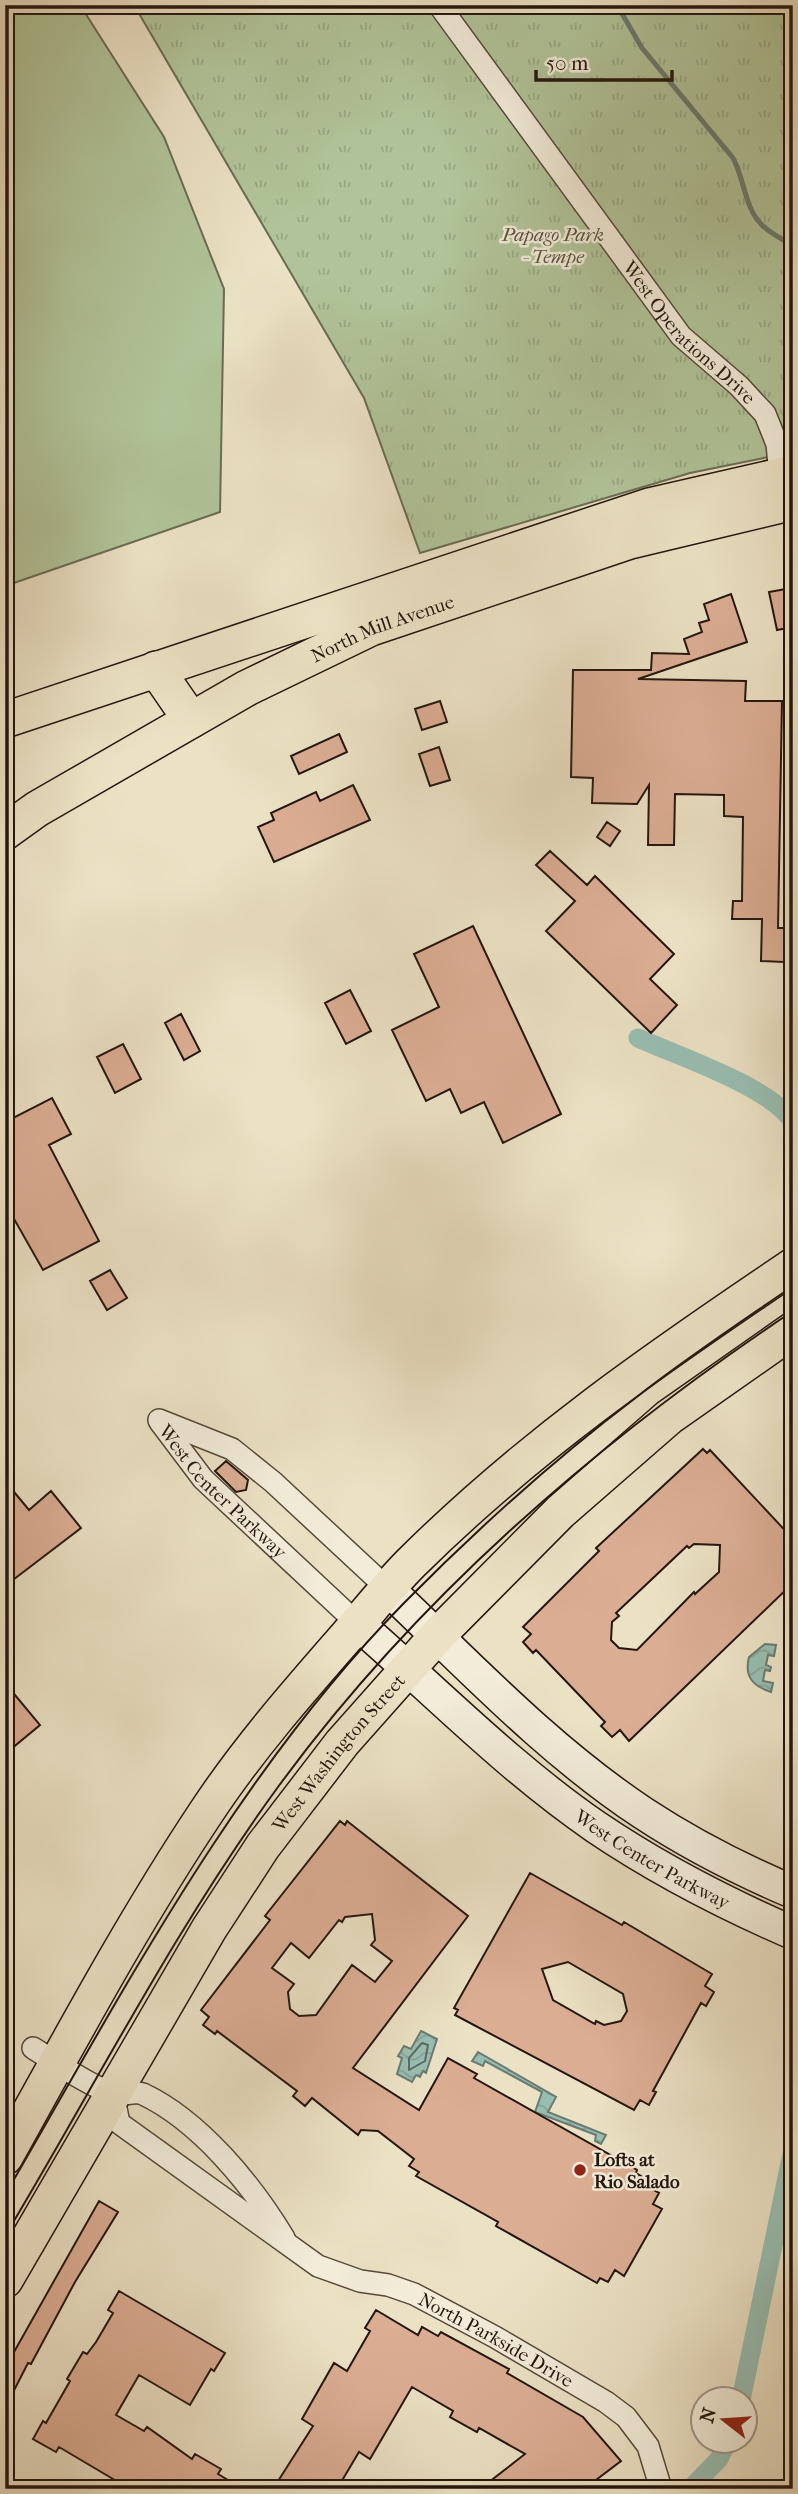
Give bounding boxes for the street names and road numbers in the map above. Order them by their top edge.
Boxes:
street label: West Operations Drive [617,256,760,409]
street label: North Mill Avenue [308,591,457,667]
street label: West Center Parkway [153,1420,291,1564]
street label: West Washington Street [267,1670,410,1837]
street label: West Center Parkway [569,1805,734,1914]
street label: North Parkside Drive [415,2288,577,2392]

